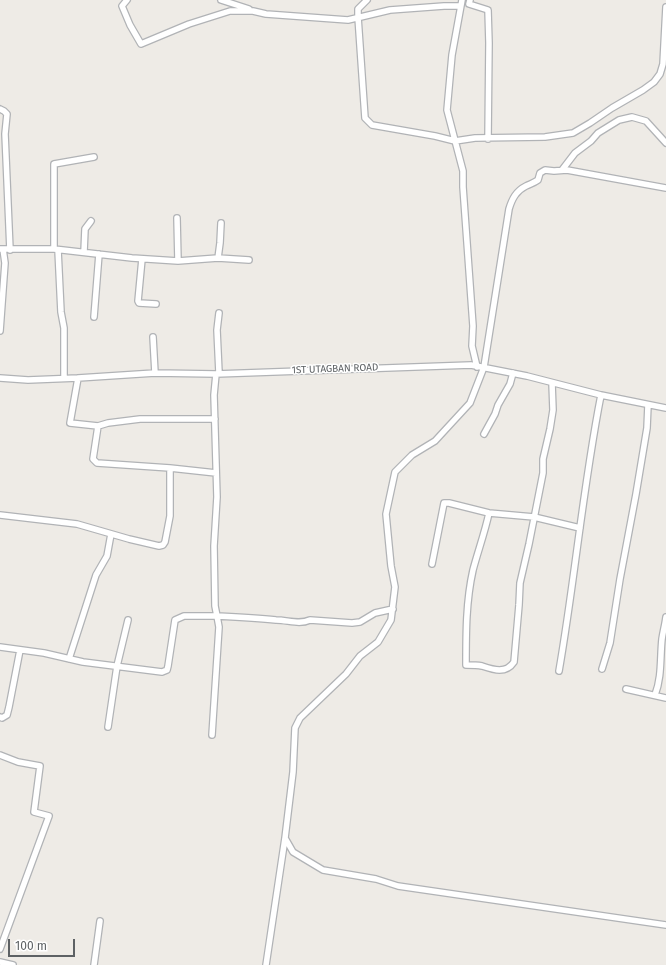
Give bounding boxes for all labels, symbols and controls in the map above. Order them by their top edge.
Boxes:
street label: 1ST UTAGBAN ROAD [291,361,379,377]
scale bar [10,931,77,957]
text: 100 m [15,939,47,953]

